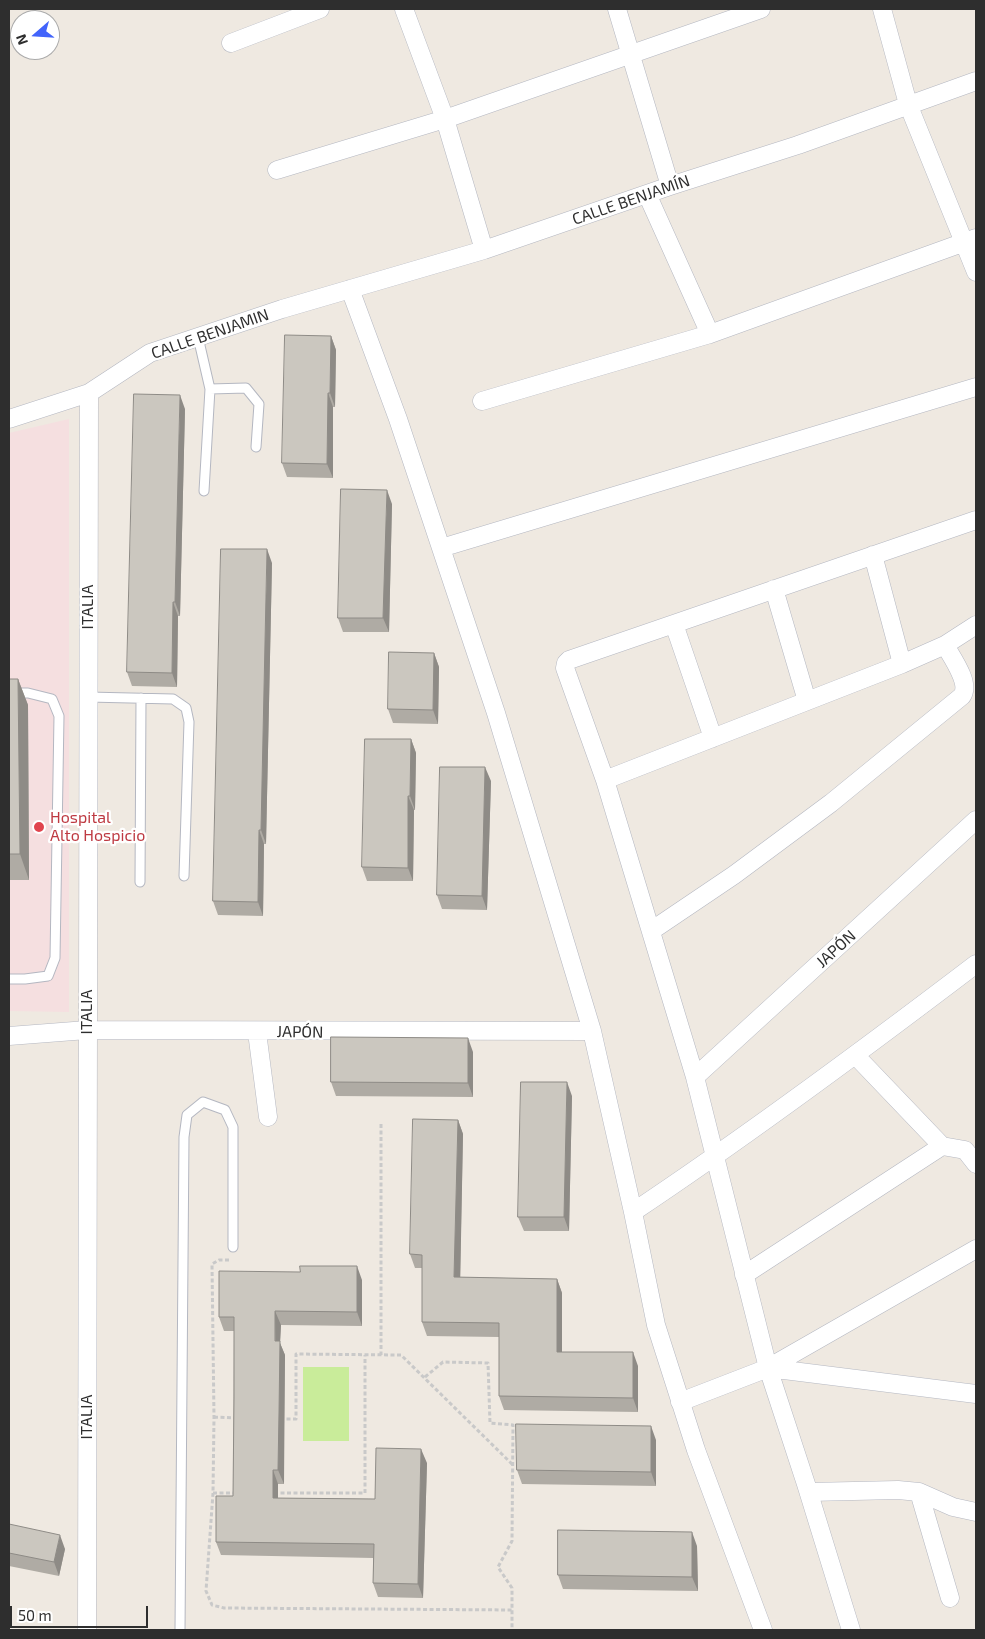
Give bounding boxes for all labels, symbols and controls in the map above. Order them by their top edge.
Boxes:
north arrow [10,10,60,60]
text: N [12,32,31,47]
street label: CALLE BENJAMÍN [570,171,692,229]
street label: CALLE BENJAMIN [149,305,271,363]
street label: ITALIA [78,585,98,629]
place label: Hospital Alto Hospicio [50,808,145,846]
marker: Hospital Alto Hospicio [32,820,46,834]
street label: JAPÓN [812,926,860,972]
street label: ITALIA [77,990,97,1034]
street label: JAPÓN [276,1022,324,1042]
street label: ITALIA [77,1395,97,1439]
scale bar [12,1596,150,1628]
text: 50 m [18,1606,52,1624]

